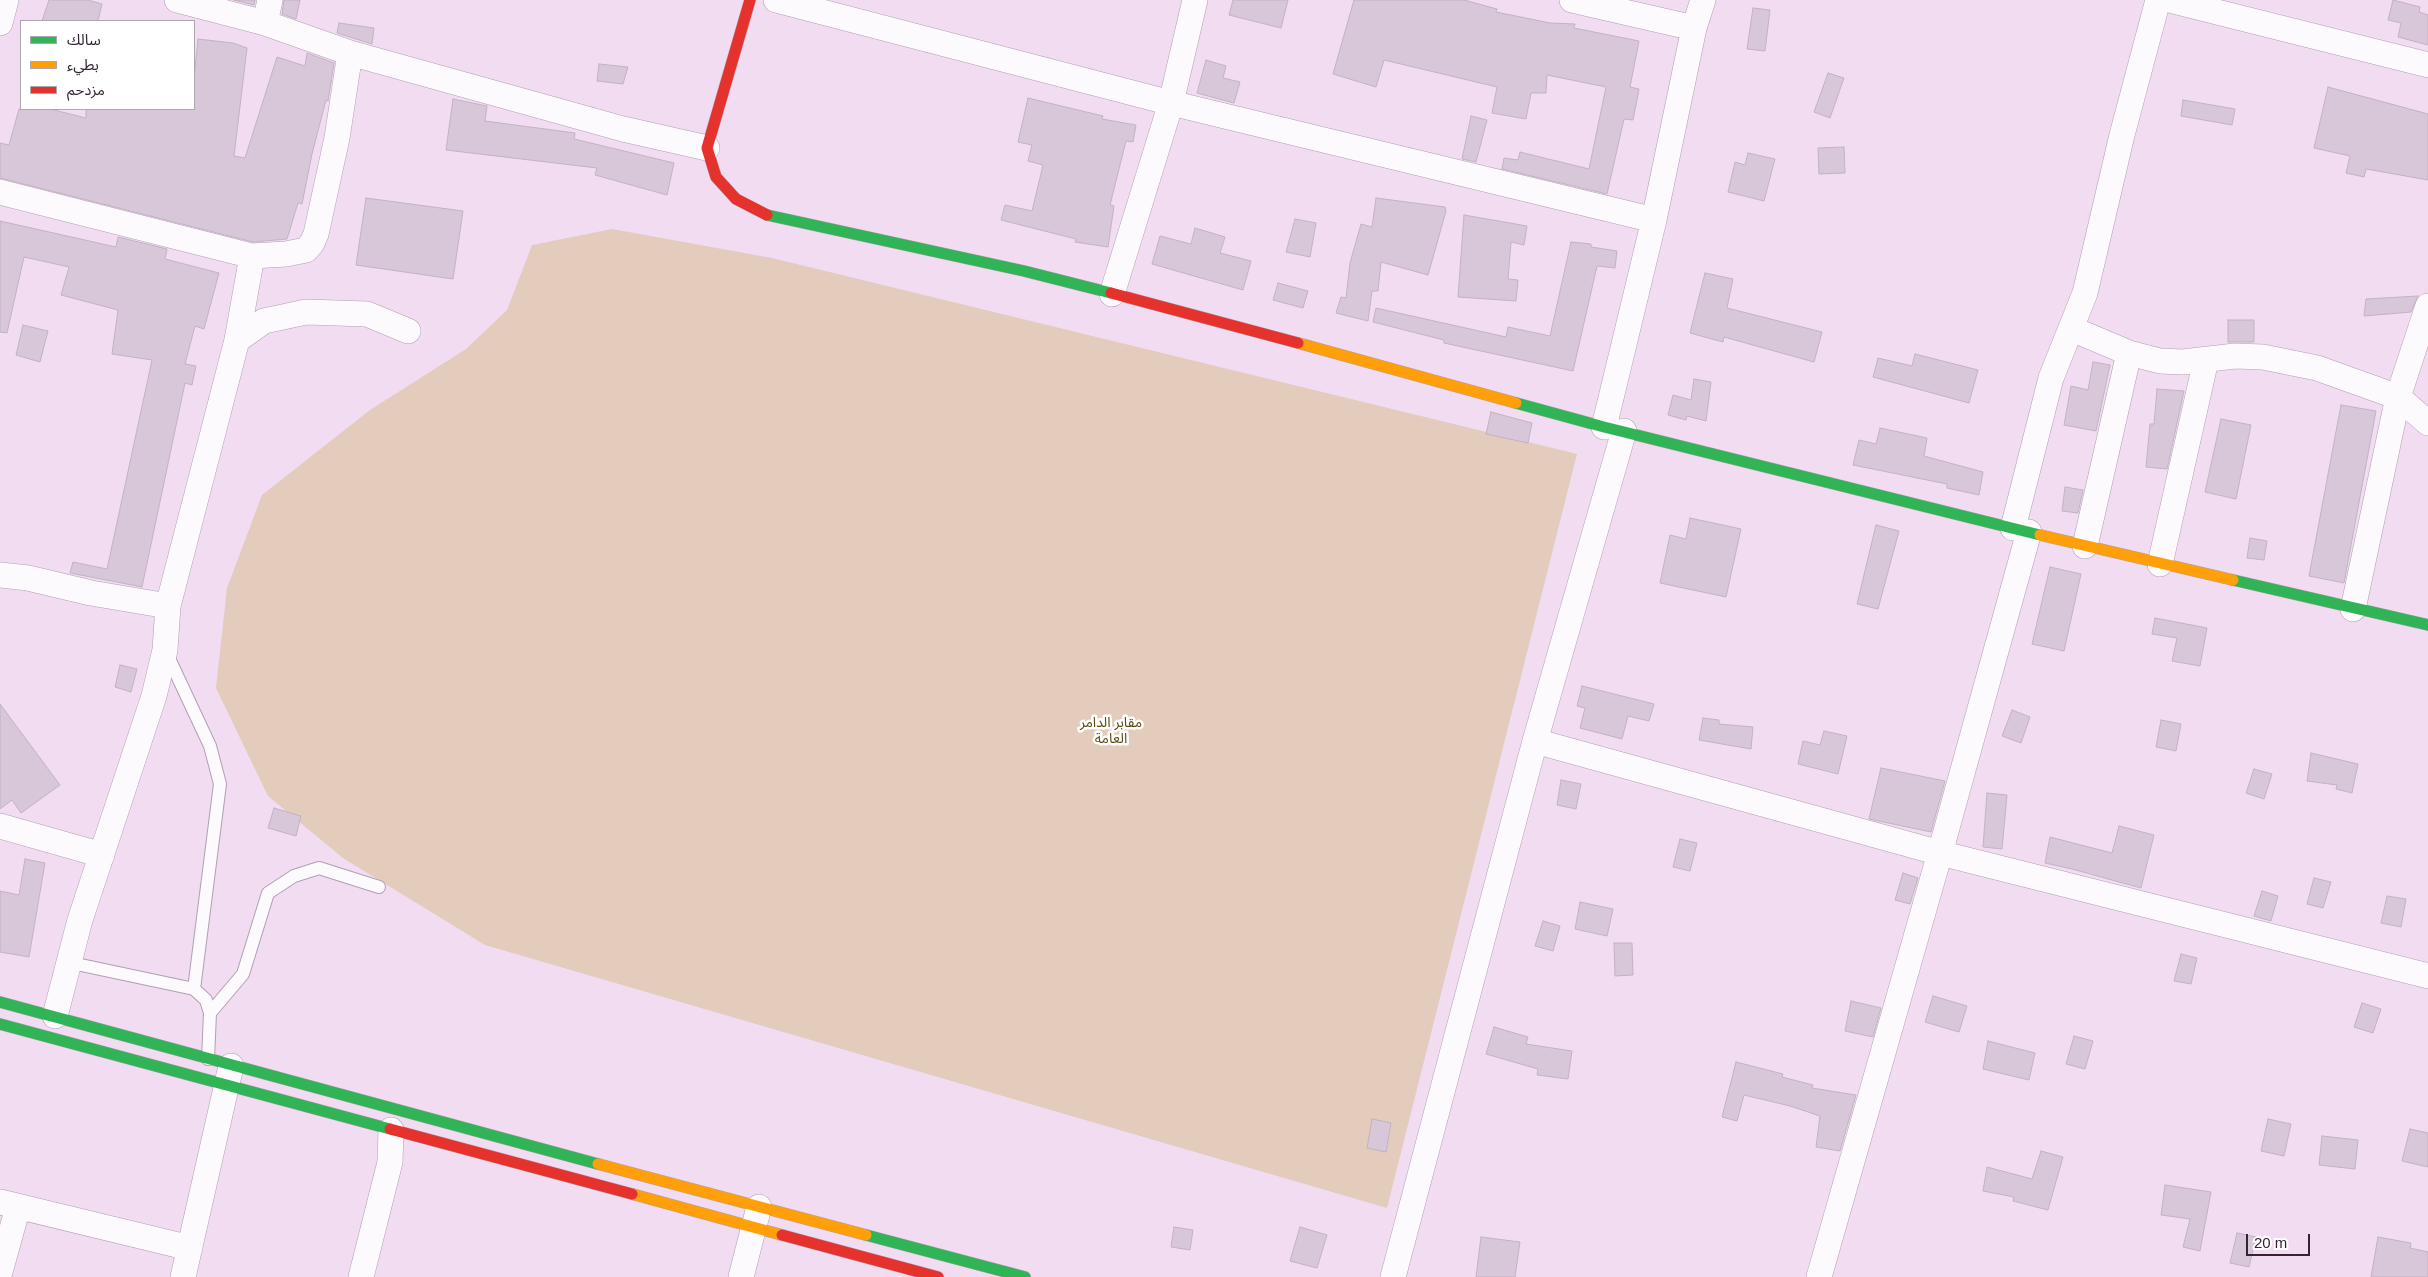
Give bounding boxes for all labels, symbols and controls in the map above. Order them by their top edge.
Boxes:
legend [20,20,195,110]
text: سالك [67,31,101,48]
text: بطيء [67,56,99,73]
text: مزدحم [67,81,105,98]
park label: مقابر الدامر العامة [1080,715,1142,748]
scale bar [2248,1224,2312,1256]
text: 20 m [2254,1234,2287,1251]

